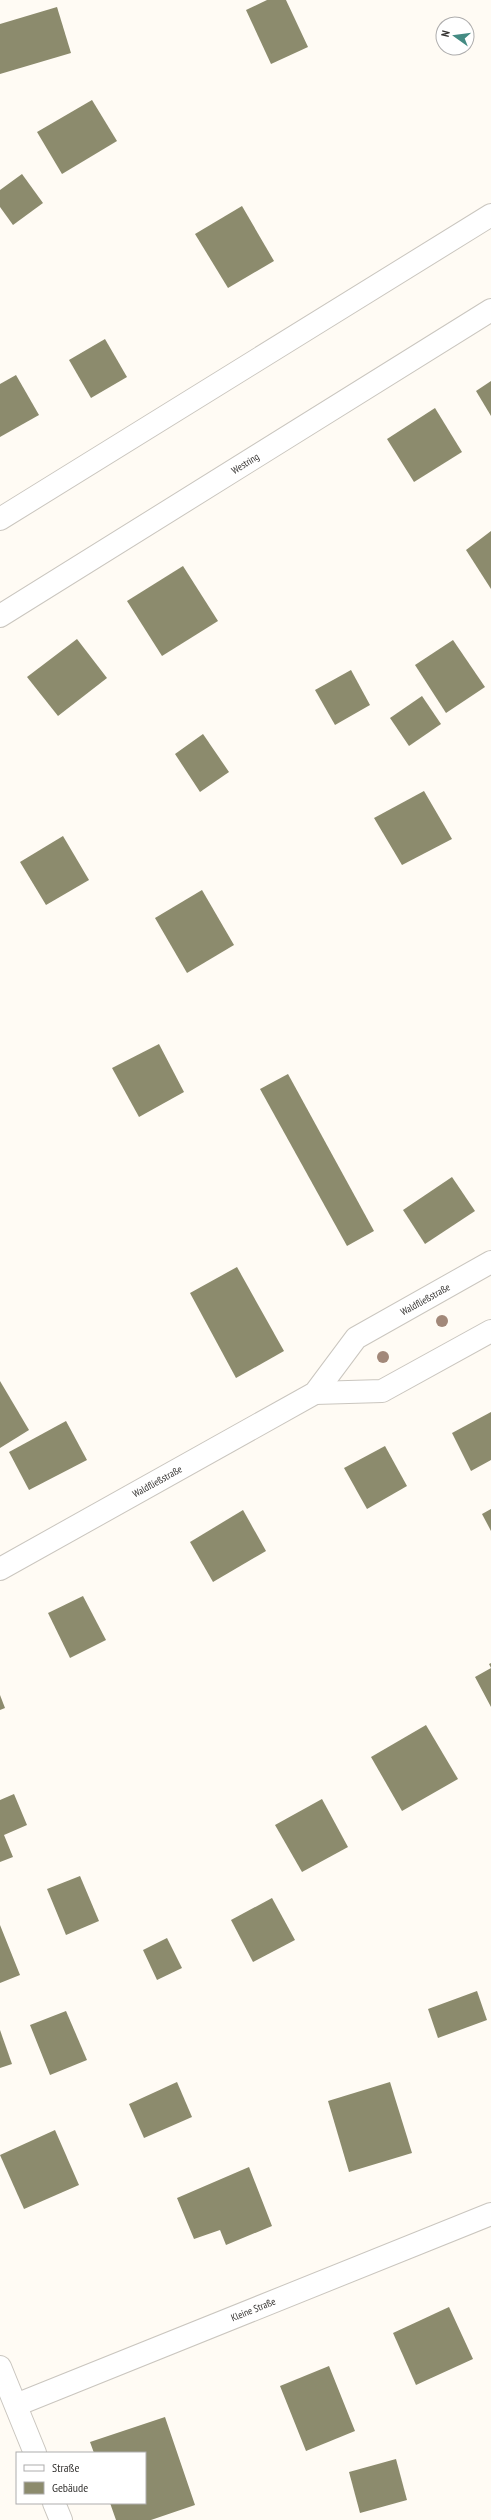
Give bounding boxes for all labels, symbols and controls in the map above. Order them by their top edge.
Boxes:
north arrow [435,16,475,56]
text: N [438,29,453,38]
street label: Westring [229,450,262,477]
street label: Waldfließstraße [398,1280,452,1318]
street label: Waldfließstraße [130,1462,184,1500]
street label: Kleine Straße [229,2295,277,2324]
legend [16,2452,146,2504]
text: Straße [52,2460,79,2475]
text: Gebäude [52,2480,88,2495]

